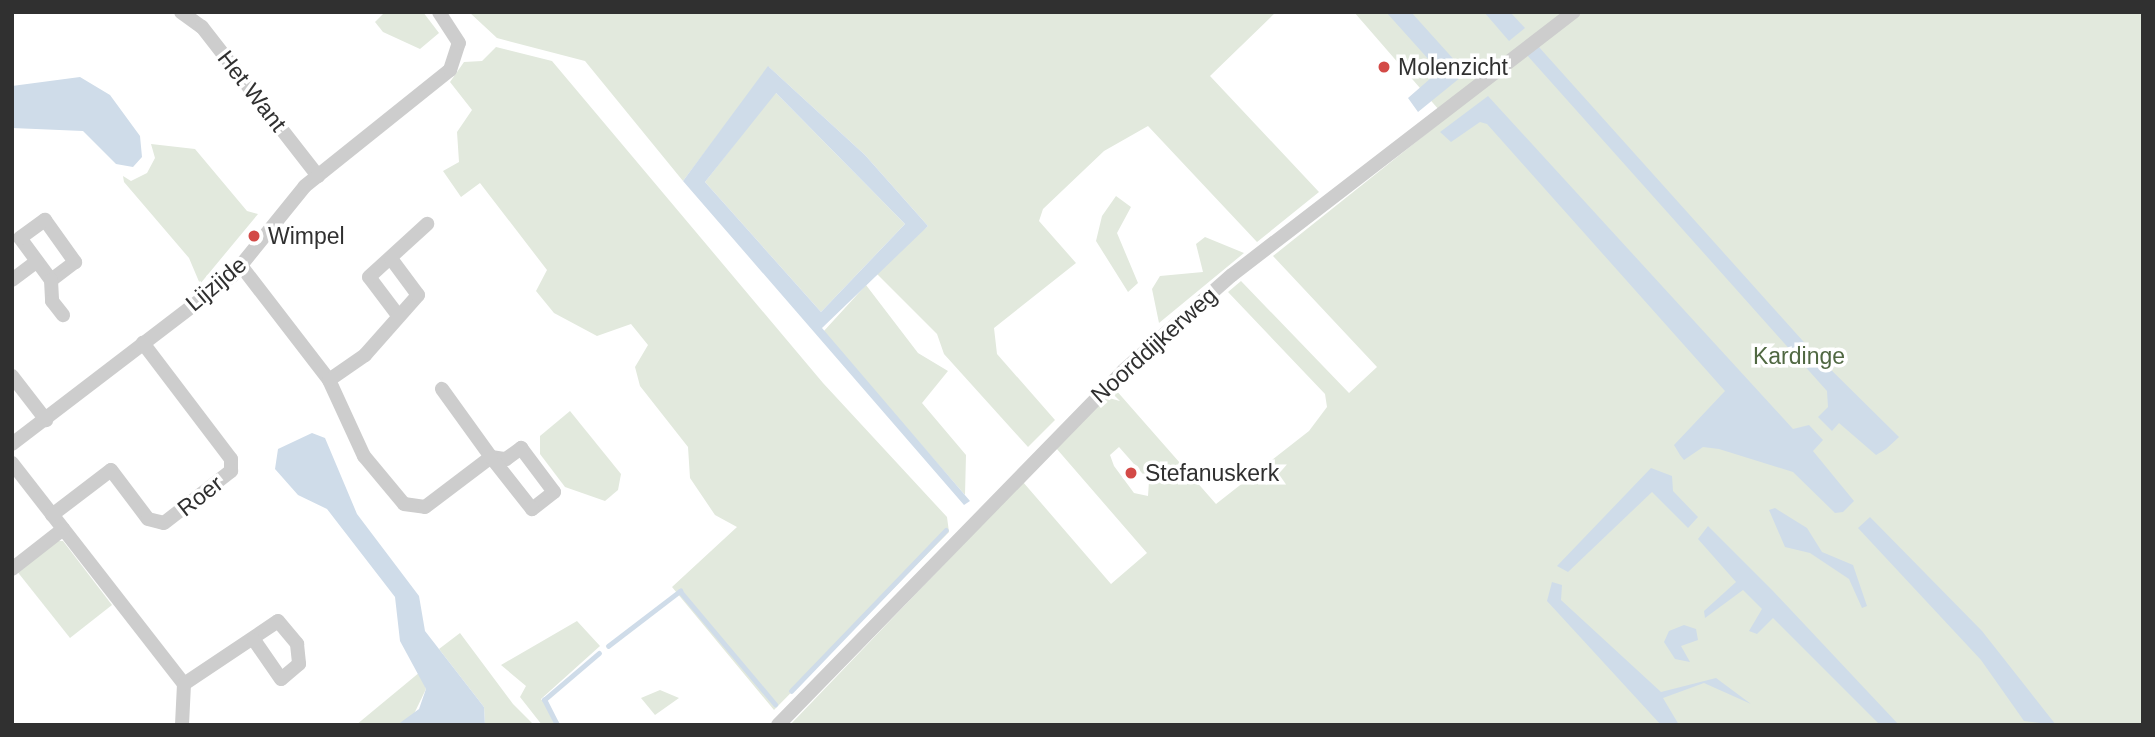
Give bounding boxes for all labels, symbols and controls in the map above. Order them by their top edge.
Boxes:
street label: Het Want [212,45,292,137]
place label: Molenzicht [1398,53,1508,81]
marker: Molenzicht [1376,59,1392,75]
place label: Wimpel [268,222,345,250]
marker: Wimpel [246,228,262,244]
street label: Lijzijde [180,251,252,317]
street label: Noorddijkerweg [1085,281,1223,409]
park label: Kardinge [1753,342,1845,370]
place label: Stefanuskerk [1145,459,1279,487]
marker: Stefanuskerk [1123,465,1139,481]
street label: Roer [172,470,228,522]

